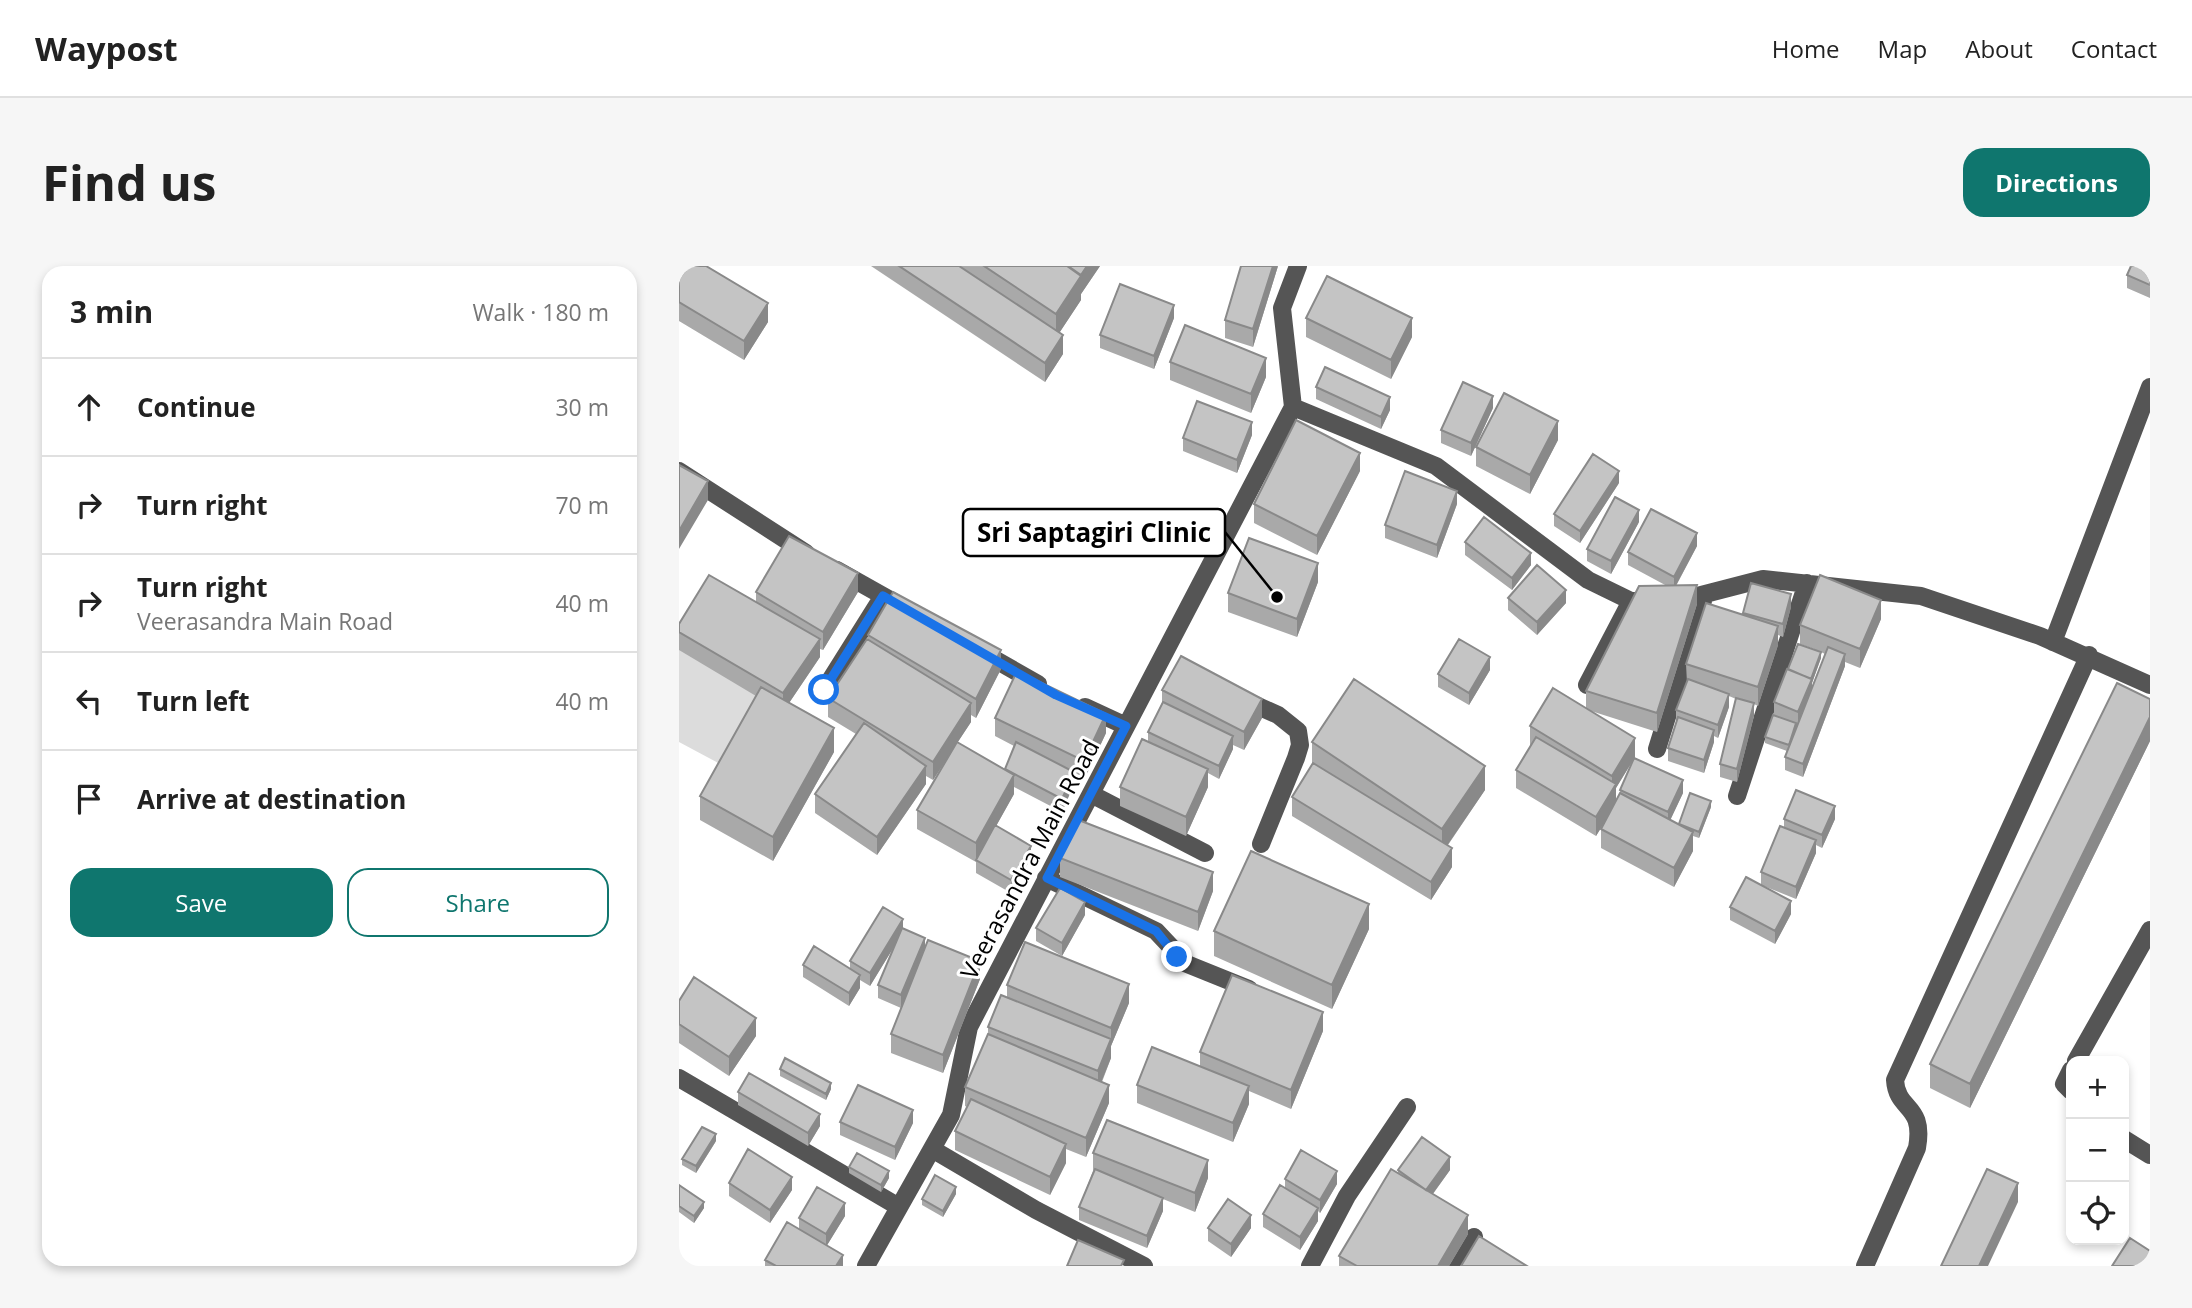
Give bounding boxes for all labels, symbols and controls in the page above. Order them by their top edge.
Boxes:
text: Waypost [35,26,178,71]
text: Home [1772,32,1840,65]
text: Map [1878,32,1927,65]
text: About [1965,32,2033,65]
text: Contact [2071,32,2157,65]
button: Directions [1963,148,2150,217]
text: Find us [42,149,216,215]
text: 3 min [70,291,153,332]
text: Walk · 180 m [472,296,609,328]
icon: ahead [70,388,108,426]
text: Continue [137,389,256,425]
text: 30 m [555,391,609,423]
icon: right [70,486,108,524]
text: Turn right [137,487,268,523]
text: 70 m [555,489,609,521]
callout: Sri Saptagiri Clinic [963,509,1225,556]
text: Sri Saptagiri Clinic [977,514,1211,550]
text: Turn right [137,569,268,605]
icon: right [70,584,108,622]
text: 40 m [555,587,609,619]
text: Veerasandra Main Road [137,605,393,637]
route start [808,674,839,705]
icon: left [70,682,108,720]
text: Turn left [137,683,249,719]
text: 40 m [555,685,609,717]
street label: Veerasandra Main Road [952,733,1106,985]
icon: arrive [70,780,108,818]
text: Arrive at destination [137,781,406,817]
button: Save [70,868,333,937]
button: Share [347,868,609,937]
route end [1161,941,1192,972]
map controls [2066,1056,2129,1245]
button: + [2066,1056,2129,1119]
button: − [2066,1119,2129,1182]
button: locate [2066,1182,2129,1245]

